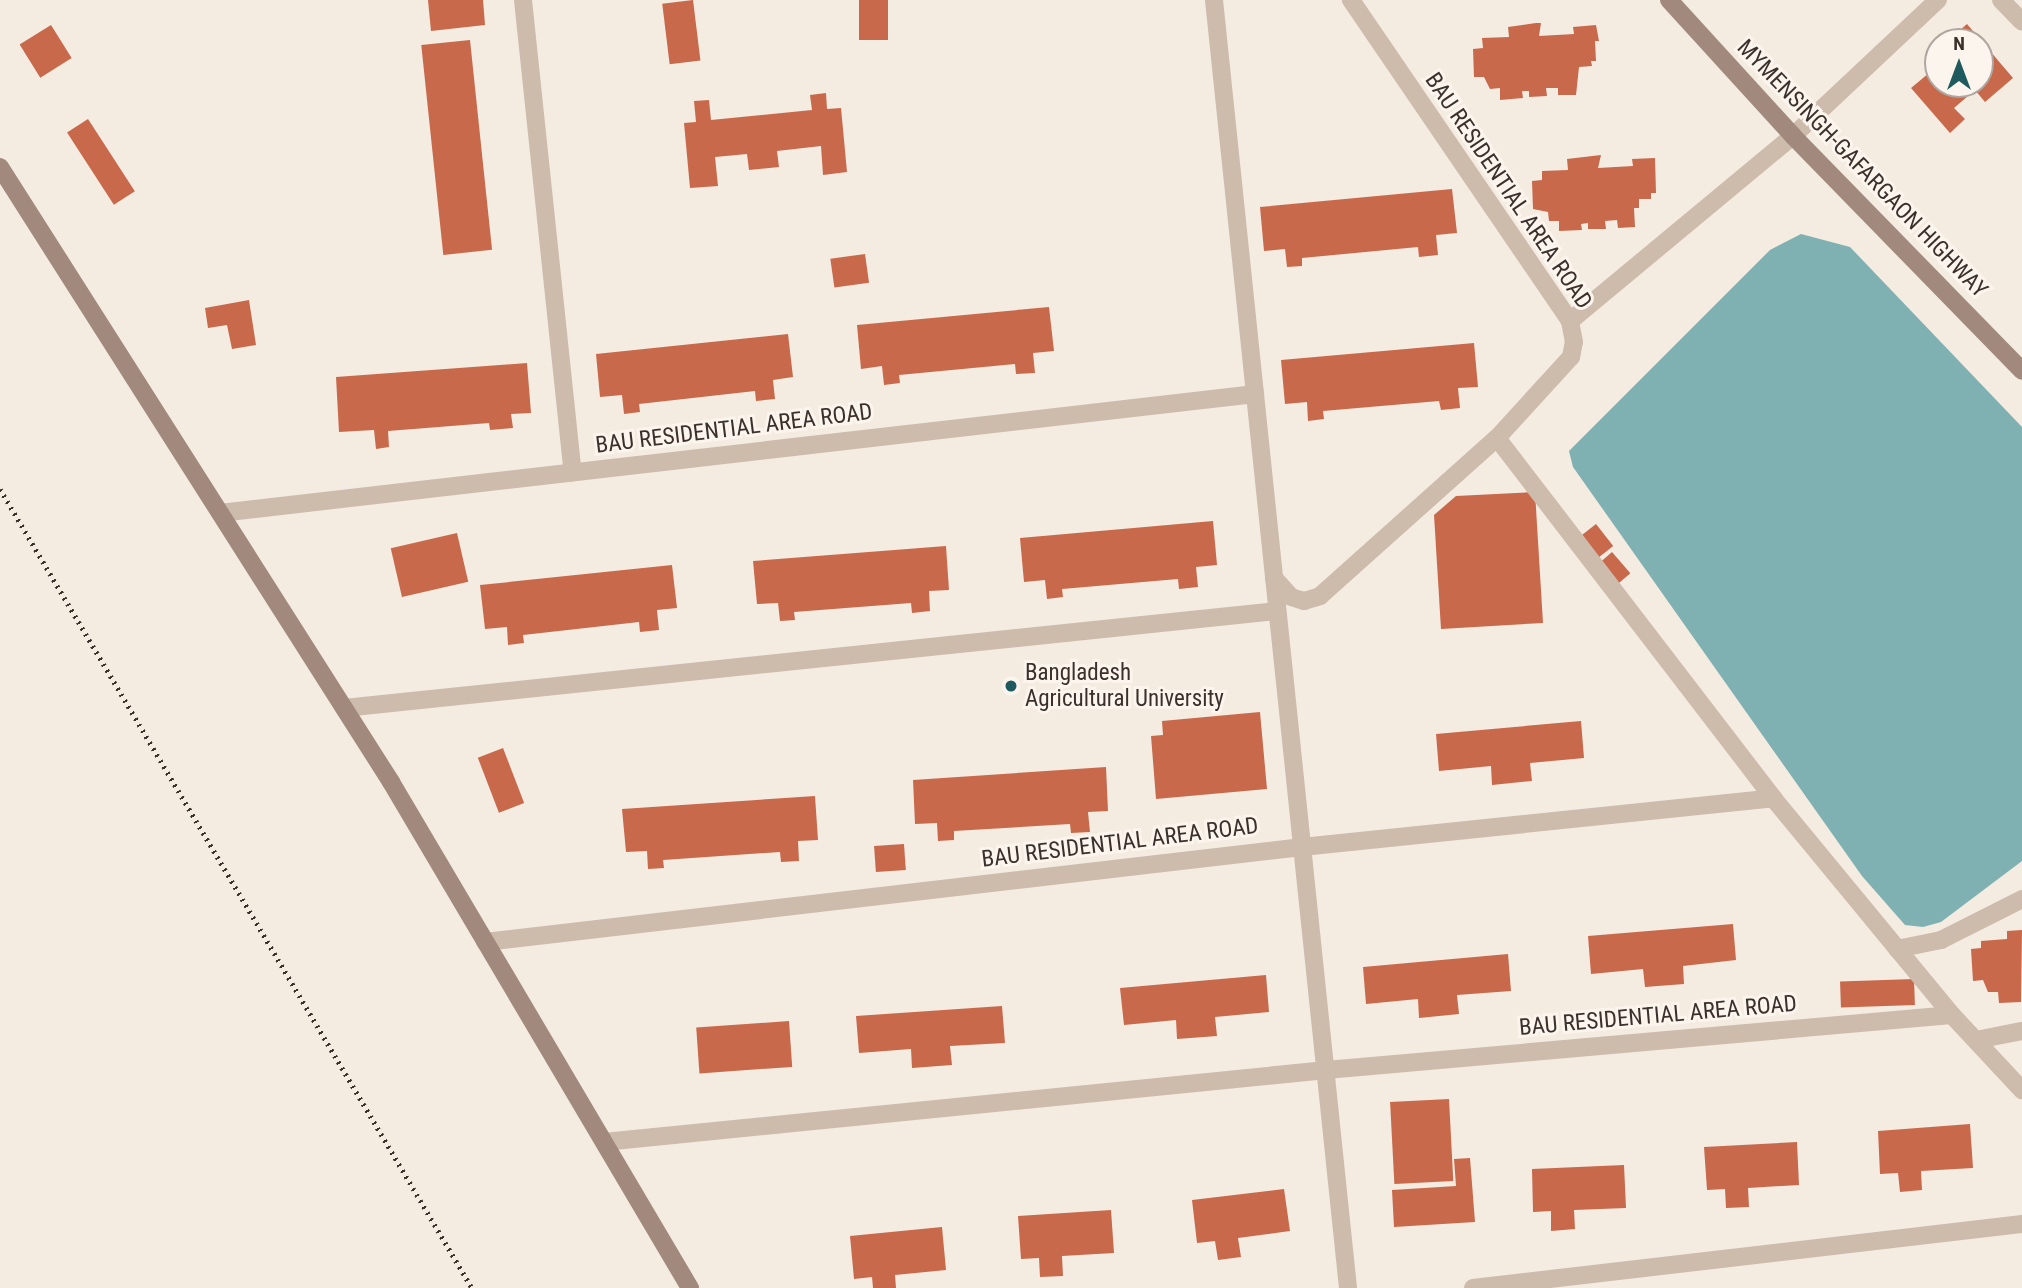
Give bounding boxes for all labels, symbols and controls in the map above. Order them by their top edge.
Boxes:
north arrow [1924,28,1994,98]
street label: MYMENSINGH-GAFARGAON HIGHWAY [1731,34,1993,304]
street label: BAU RESIDENTIAL AREA ROAD [1419,68,1597,314]
street label: BAU RESIDENTIAL AREA ROAD [594,398,874,460]
place label: Bangladesh Agricultural University [1025,659,1224,713]
marker: Bangladesh Agricultural University [1003,678,1019,694]
street label: BAU RESIDENTIAL AREA ROAD [980,812,1260,874]
street label: BAU RESIDENTIAL AREA ROAD [1518,990,1798,1042]

